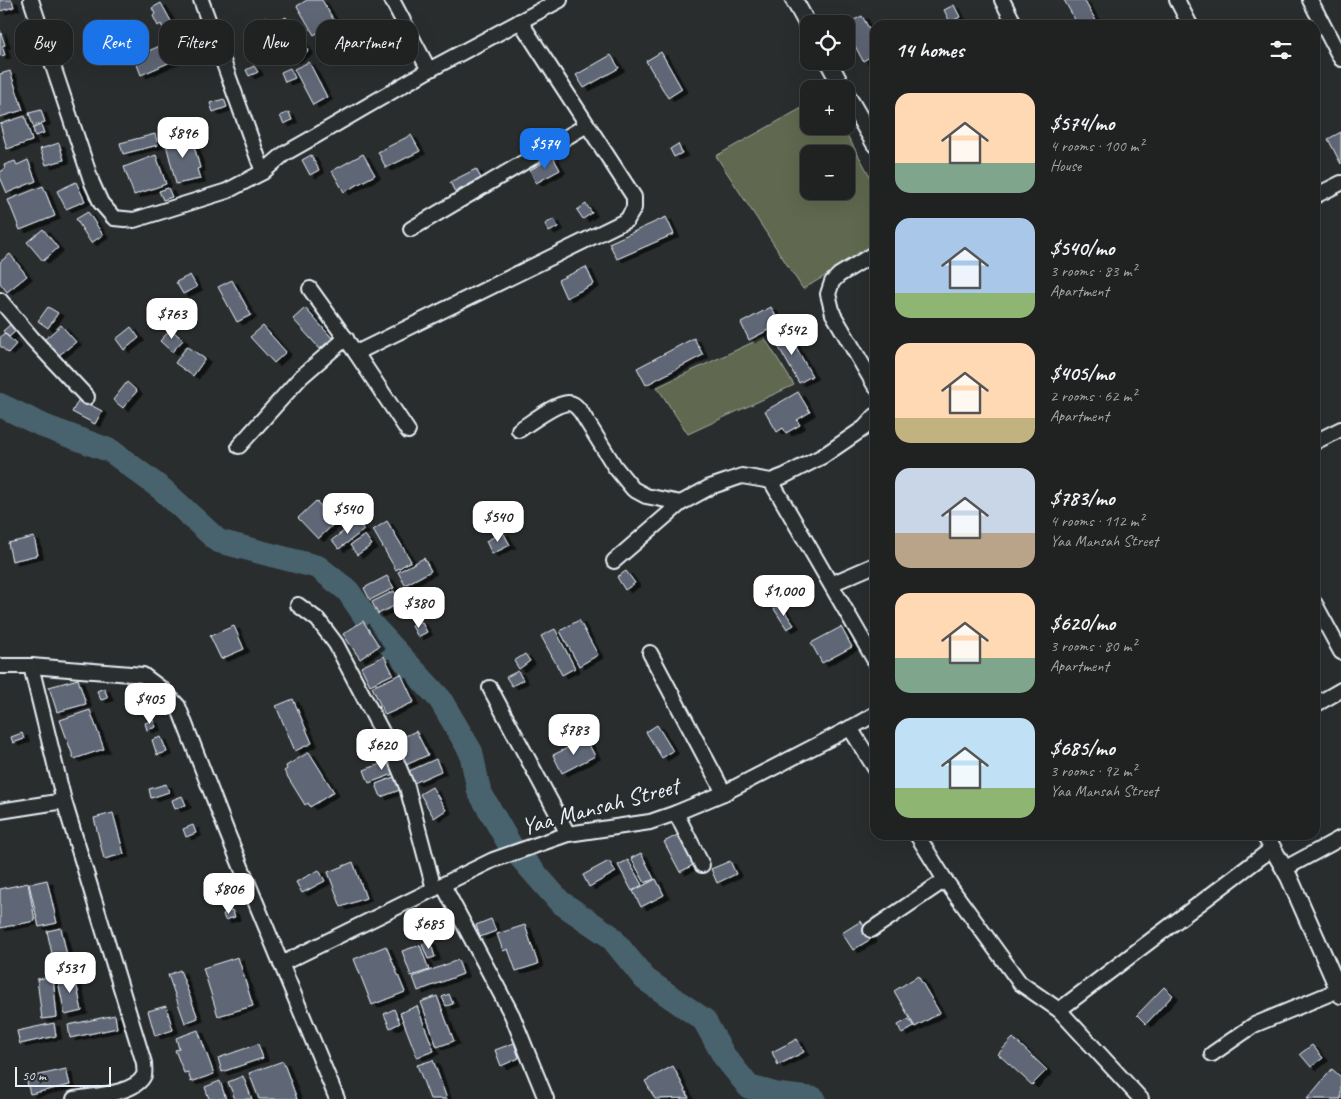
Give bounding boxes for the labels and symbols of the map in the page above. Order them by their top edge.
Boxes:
pin: $896 [153,116,213,159]
pin: $574 [515,128,575,170]
pin: $763 [142,298,202,340]
pin: $542 [762,314,822,356]
pin: $540 [318,492,378,535]
pin: $540 [468,500,528,543]
pin: $1,000 [743,574,825,617]
pin: $380 [389,586,449,629]
pin: $405 [120,682,180,725]
pin: $783 [544,714,604,756]
pin: $620 [352,728,412,771]
street label: Yaa Mansah Street [518,770,685,841]
pin: $806 [199,872,259,915]
pin: $685 [399,908,459,950]
pin: $531 [40,952,100,994]
scale bar [15,1064,111,1087]

